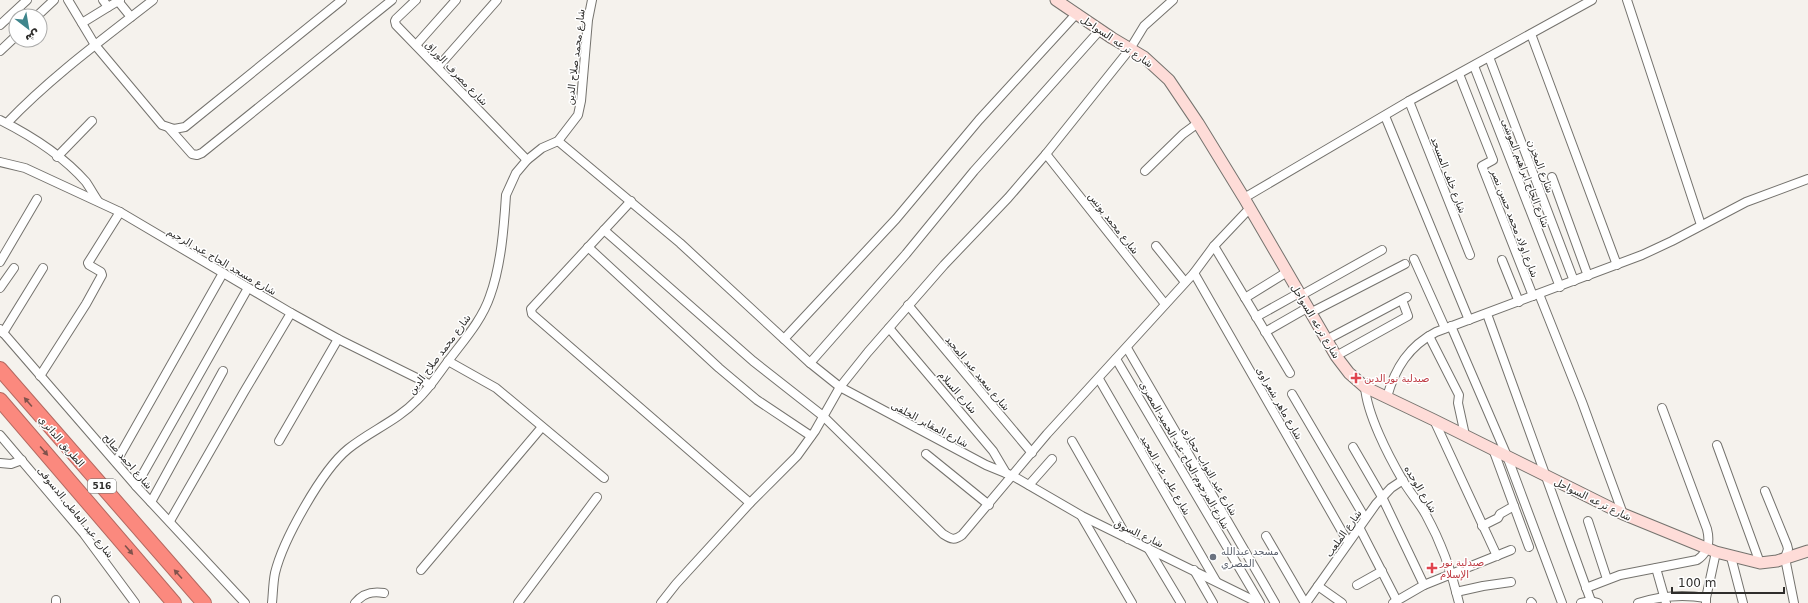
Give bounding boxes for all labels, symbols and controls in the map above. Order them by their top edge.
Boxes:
north arrow [8,8,48,48]
street label: شارع محمد صلاح الدين [564,8,588,106]
street label: شارع ترعه السواحل [1078,13,1155,70]
text: ش [23,27,43,46]
street label: شارع مصرف الوراق [422,39,490,108]
street label: شارع الحاج ابراهيم الموشى [1499,117,1551,230]
street label: شارع خلف المسجد [1428,136,1468,215]
street label: شارع المخزن [1524,138,1556,195]
street label: شارع اولاد محمد حسن نصر [1487,166,1540,279]
street label: شارع محمد يونس [1085,190,1141,257]
street label: شارع مسجد الحاج عبد الرحيم [165,226,278,298]
street label: شارع ترعه السواحل [1288,282,1342,361]
street label: شارع محمد صلاح الدين [406,312,474,397]
street label: شارع سعيد عبد المجيد [942,334,1012,413]
street label: شارع ماهر شعراوى [1253,365,1305,442]
street label: شارع السلام [936,369,979,416]
marker: صيدلية نورالدين [1351,373,1361,383]
place label: صيدلية نورالدين [1364,373,1430,384]
street label: شارع المرحوم الحاج عبد الحميد المصرى [1137,379,1232,532]
one-way arrow [24,396,33,407]
street label: شارع المقابر الخلفى [889,399,970,450]
street label: الطريق الدائري [36,414,87,470]
street label: شارع عبد التواب حجازى [1179,425,1239,518]
street label: شارع احمد صالح [100,431,155,492]
street label: شارع على عبد المجيد [1137,434,1193,517]
one-way arrow [39,446,48,456]
street label: شارع الوحده [1401,464,1439,515]
street label: شارع عبد العاطى الدسوقى [35,465,116,561]
street label: شارع ترعه السواحل [1552,476,1633,524]
road number: 516 [88,479,116,493]
street label: شارع الملعب [1323,508,1364,560]
street label: شارع السوق [1112,517,1165,551]
one-way arrow [124,544,133,555]
place label: مسجد عبدالله المصري [1221,546,1279,570]
marker: مسجد عبدالله المصري [1208,552,1218,562]
place label: صيدلية نور الإسلام [1439,557,1484,581]
marker: صيدلية نور الإسلام [1427,563,1437,573]
one-way arrow [173,569,182,579]
scale bar [1672,569,1784,595]
text: 100 m [1678,576,1716,590]

